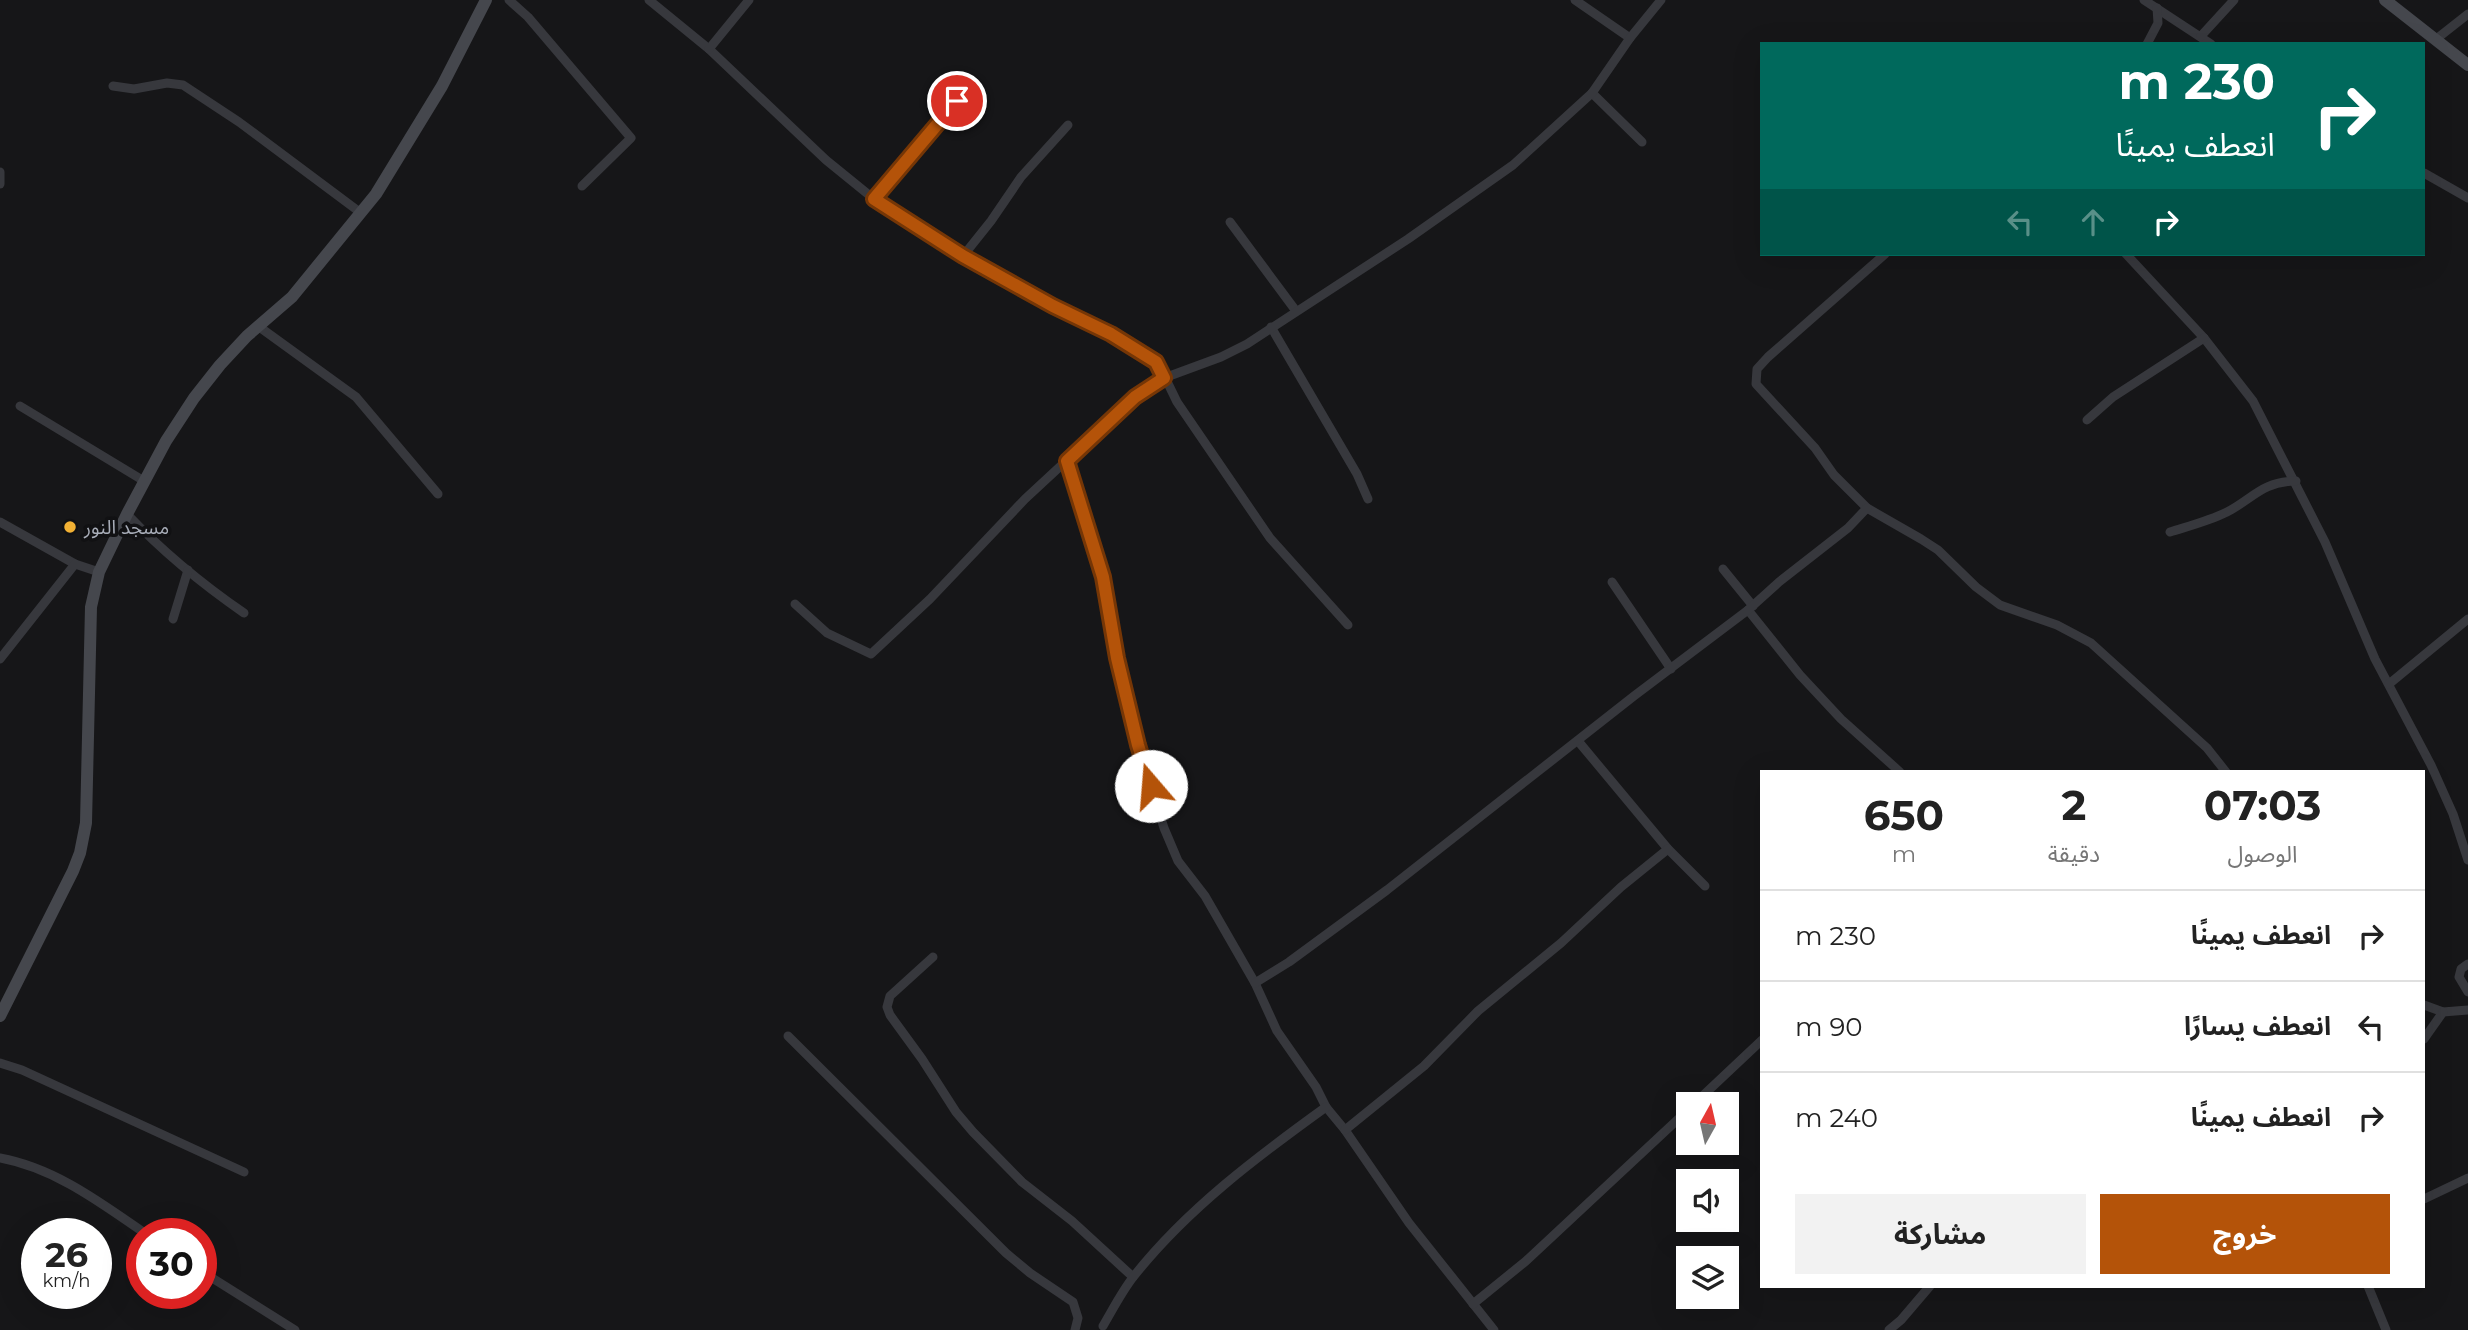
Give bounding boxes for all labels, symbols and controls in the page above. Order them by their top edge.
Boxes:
text: 230 m [2119,52,2275,111]
icon: right [2299,70,2390,161]
pin [927,71,987,131]
icon: arrive [938,82,976,120]
text: انعطف يمينًا [2116,125,2275,164]
icon: left [2001,203,2039,241]
icon: ahead [2074,203,2112,241]
icon: right [2147,203,2185,241]
place label: مسجد النور [83,516,169,539]
marker: مسجد النور [62,519,78,535]
position arrow [1114,749,1188,823]
text: 2 [2061,779,2086,831]
text: 07:03 [2204,779,2321,831]
text: 650 [1864,789,1944,841]
text: m [1892,840,1916,868]
text: دقيقة [2048,840,2100,868]
text: الوصول [2228,840,2298,868]
icon: right [2352,917,2390,955]
text: انعطف يمينًا [2191,919,2331,951]
text: 230 m [1795,920,1876,952]
icon: left [2352,1008,2390,1046]
text: انعطف يسارًا [2184,1010,2331,1042]
text: 90 m [1795,1011,1862,1043]
north arrow [1676,1092,1740,1155]
map controls [1676,1092,1739,1309]
icon: right [2352,1099,2390,1137]
text: انعطف يمينًا [2191,1101,2331,1133]
text: 240 m [1795,1102,1878,1134]
button: sound [1676,1169,1739,1232]
button: مشاركة [1795,1194,2086,1274]
button: خروج [2100,1194,2390,1274]
speed limit sign: 30 [126,1218,217,1309]
text: 26 [45,1233,88,1276]
button: layers [1676,1246,1739,1309]
text: km/h [42,1270,91,1292]

